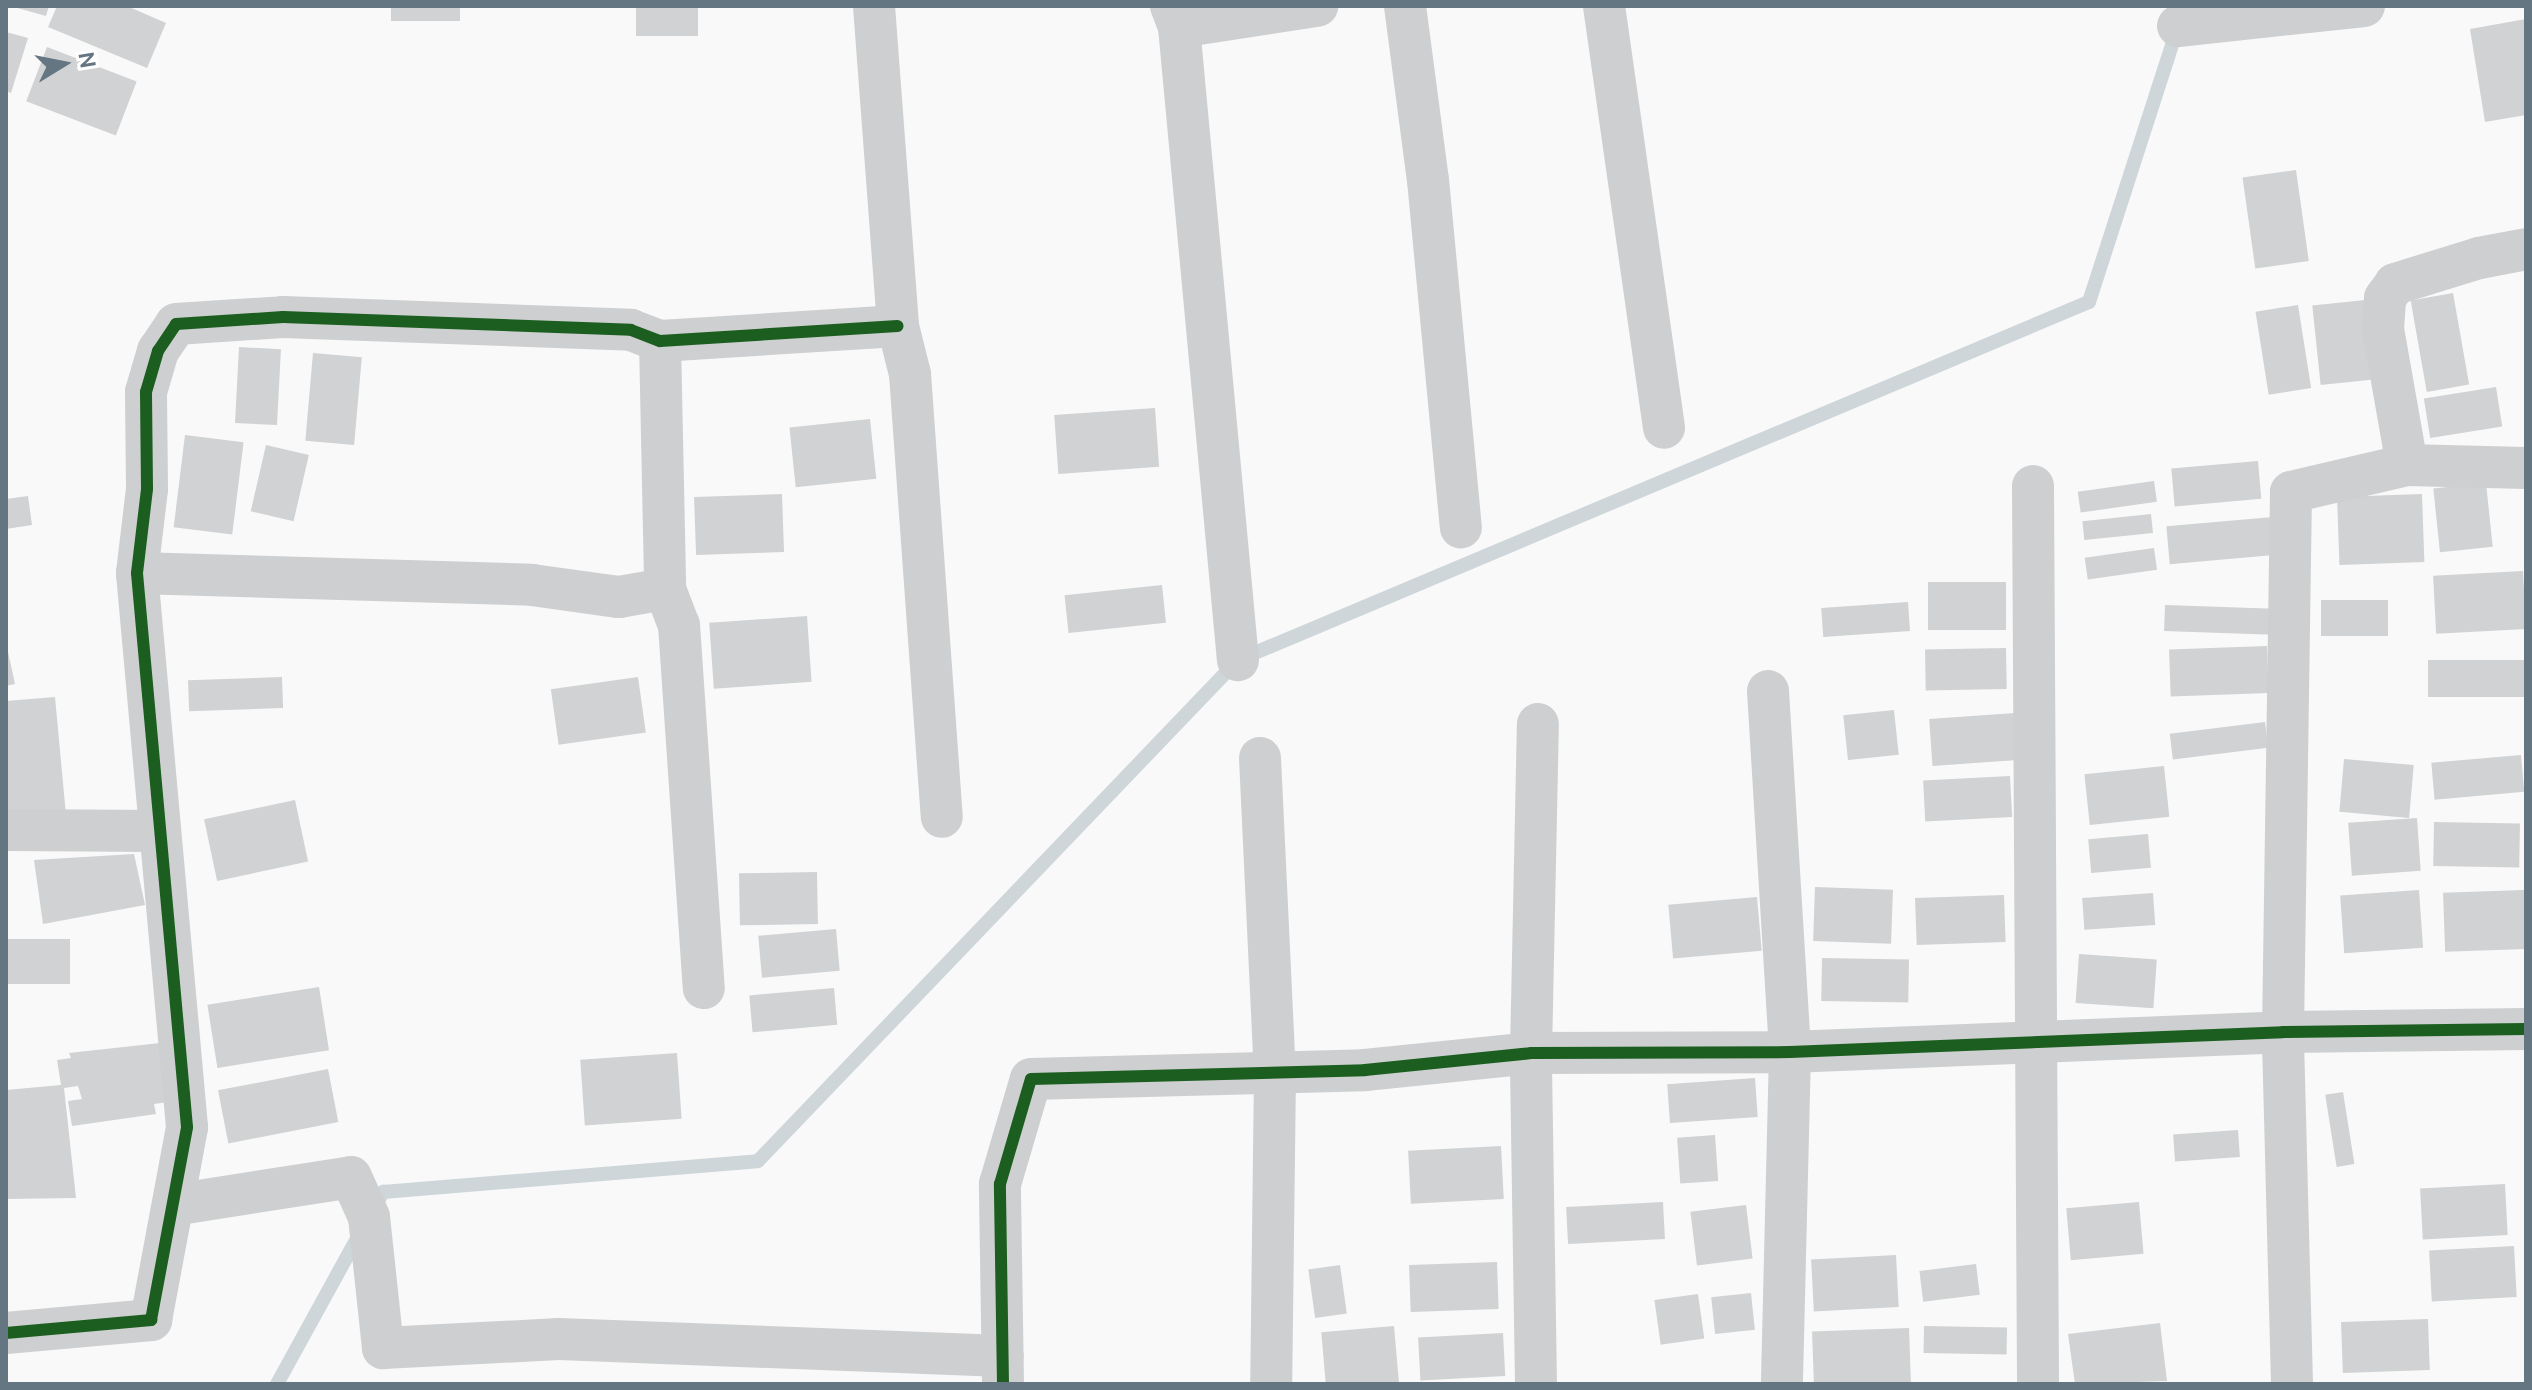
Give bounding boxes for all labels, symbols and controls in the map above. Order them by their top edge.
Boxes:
north arrow [24,24,104,104]
text: N [74,49,102,70]

